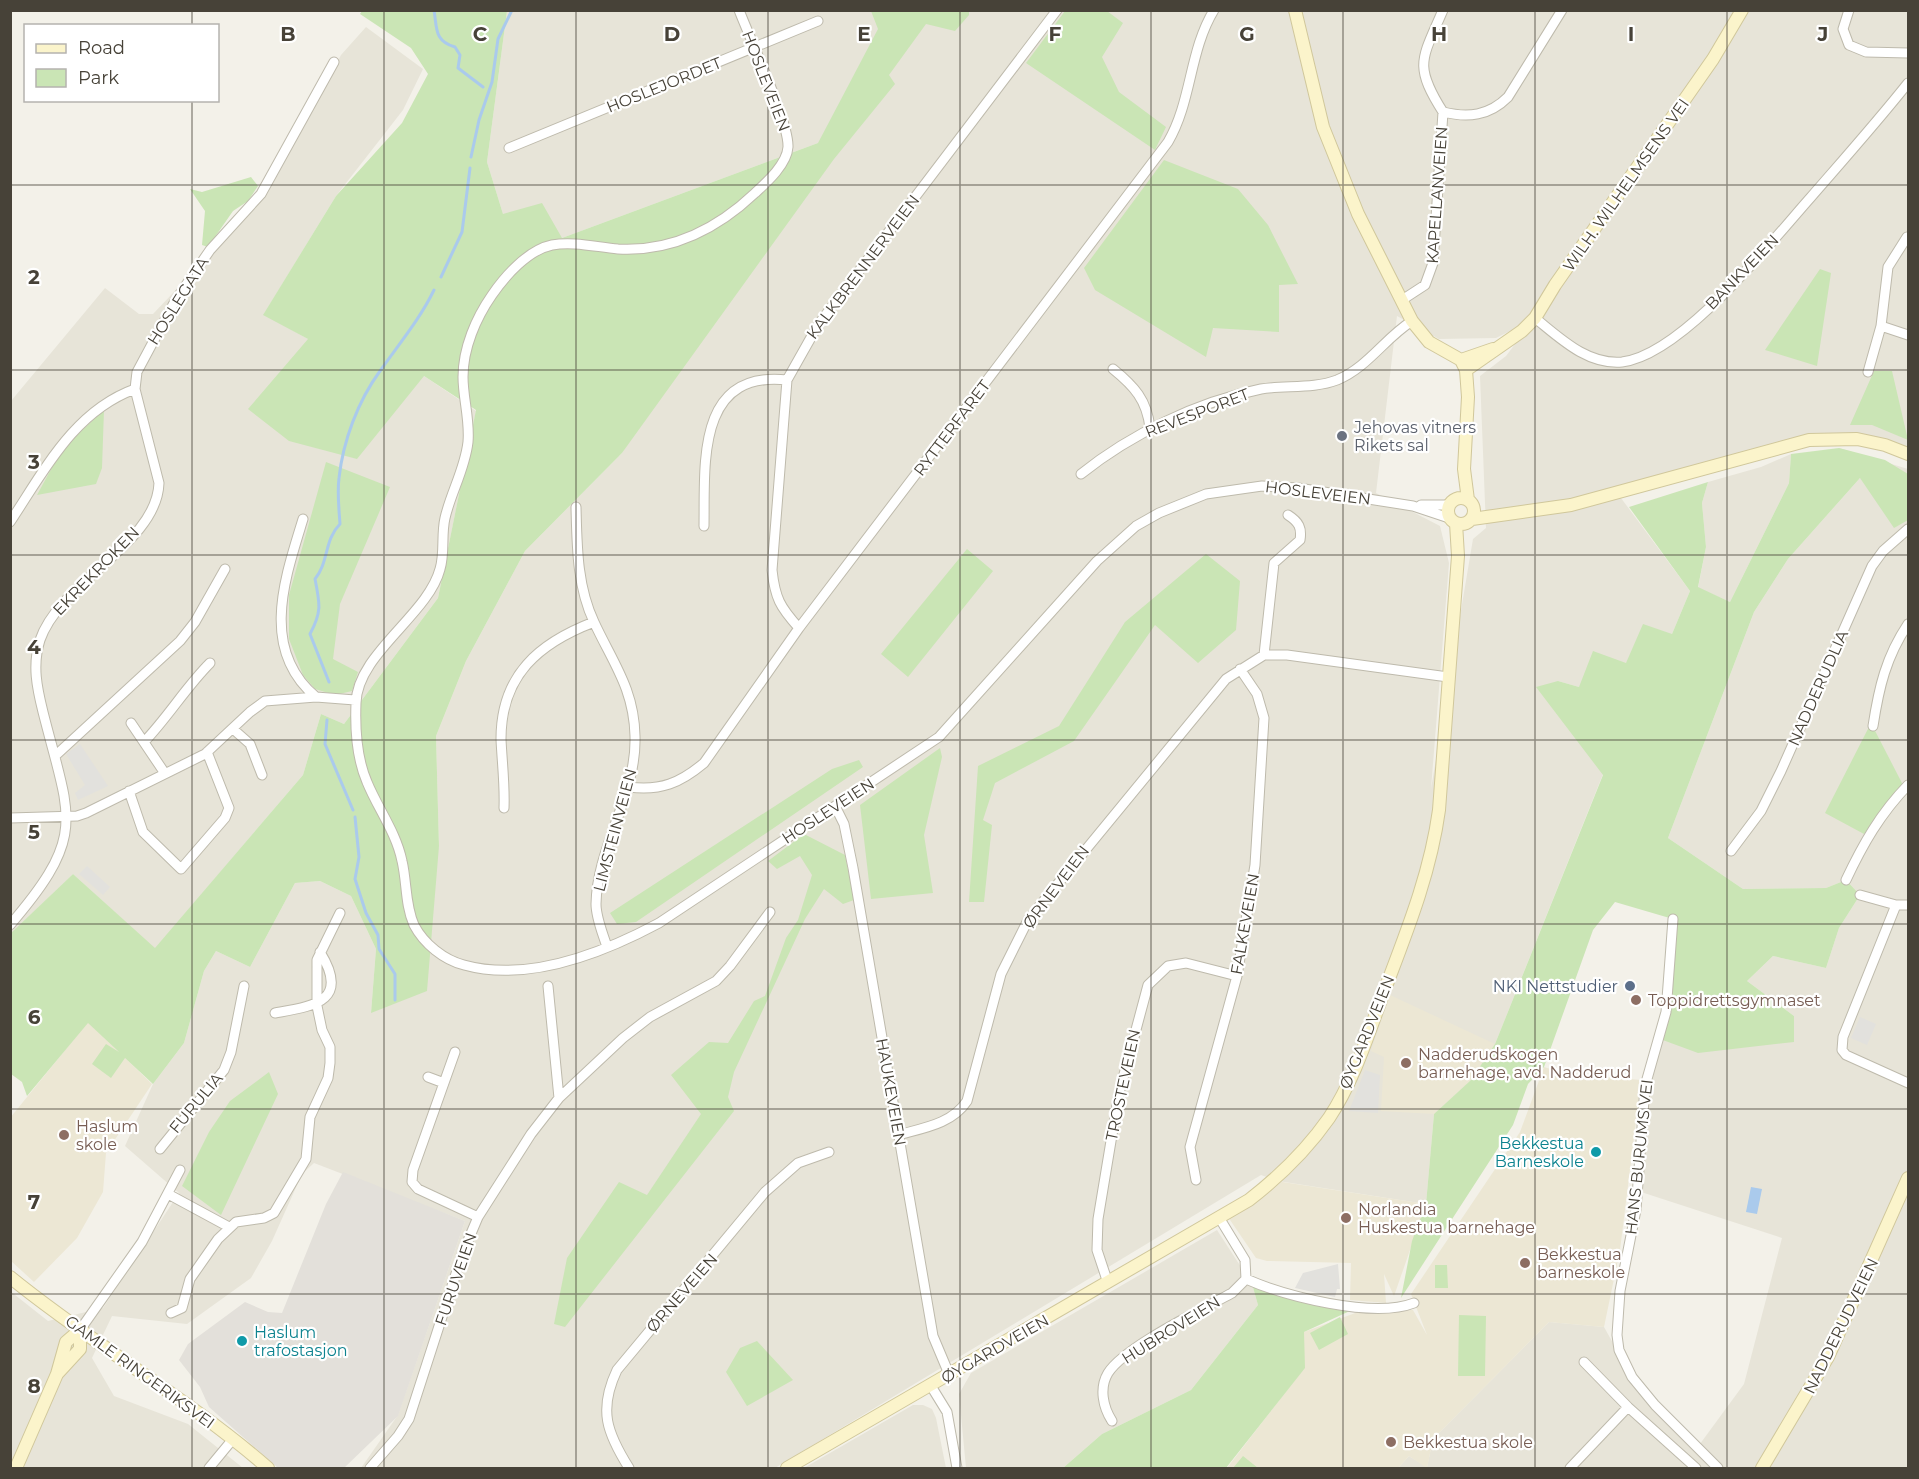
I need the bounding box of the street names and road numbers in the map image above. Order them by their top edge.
street label: HOSLEVEIEN [738,28,794,134]
street label: HOSLEJORDET [604,53,725,117]
street label: WILH. WILHELMSENS VEI [1559,95,1693,275]
street label: KAPELLANVEIEN [1423,126,1451,264]
street label: KALKBRENNERVEIEN [802,191,924,343]
street label: BANKVEIEN [1701,230,1783,314]
street label: HOSLEGATA [144,253,213,348]
street label: RYTTERFARET [910,376,995,480]
street label: REVESPORET [1142,384,1252,442]
street label: HOSLEVEIEN [1264,477,1372,509]
street label: EKREKROKEN [49,523,143,619]
street label: NADDERUDLIA [1784,627,1852,749]
street label: LIMSTEINVEIEN [589,766,641,894]
street label: HOSLEVEIEN [778,774,878,848]
street label: ØRNEVEIEN [1019,842,1093,932]
street label: FALKEVEIEN [1227,872,1263,976]
street label: ØYGARDVEIEN [1336,972,1398,1092]
street label: TROSTEVEIEN [1102,1027,1144,1143]
street label: HAUKEVEIEN [872,1037,910,1147]
street label: FURULIA [165,1069,227,1137]
street label: HANS BURUMS VEI [1621,1078,1657,1236]
street label: FURUVEIEN [431,1230,481,1328]
street label: ØRNEVEIEN [642,1250,722,1336]
street label: NADDERUDVEIEN [1800,1255,1882,1397]
street label: HUBROVEIEN [1118,1292,1224,1368]
street label: ØYGARDVEIEN [938,1310,1052,1388]
street label: GAMLE RINGERIKSVEI [62,1311,218,1433]

